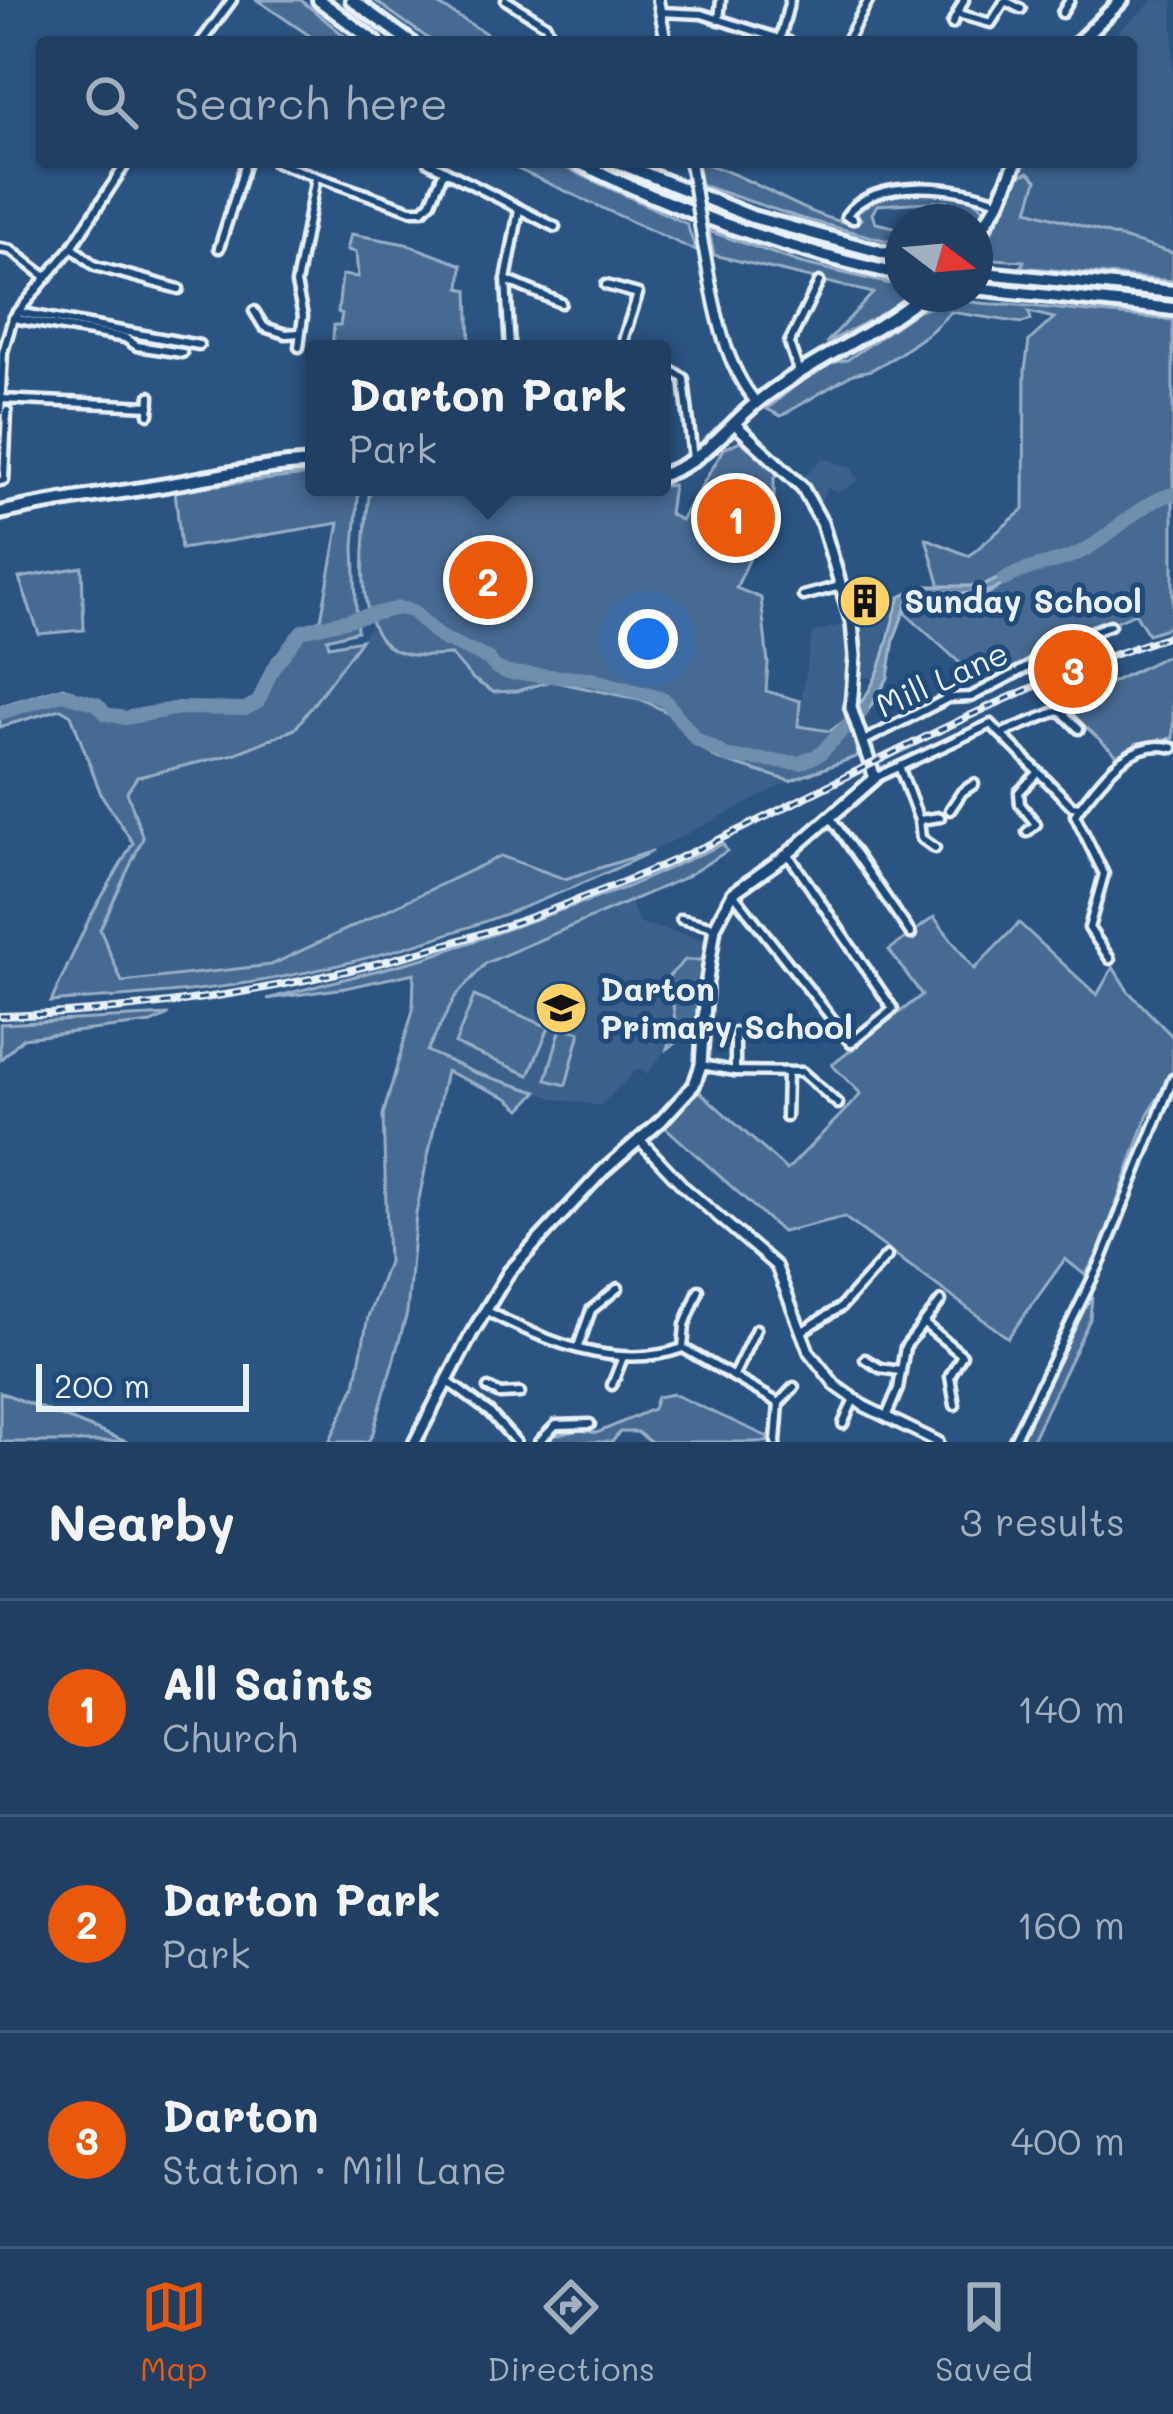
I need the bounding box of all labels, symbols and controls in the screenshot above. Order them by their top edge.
search box [36,36,1137,168]
icon: search [78,69,144,135]
text: Search here [174,73,448,131]
north arrow [885,204,993,312]
popup [305,340,671,496]
text: Darton Park [349,364,627,422]
text: Park [349,422,437,473]
pin: 1 [697,473,775,563]
pin: 2 [449,535,527,625]
building icon: Sunday School [837,573,893,629]
place label: Sunday School [904,578,1142,622]
your location [618,609,678,669]
pin: 3 [1034,624,1112,714]
street label: Mill Lane [869,629,1014,726]
place label: Darton Primary School [600,966,853,1048]
school or university icon: Darton Primary School [533,980,589,1036]
scale bar [36,1358,249,1411]
text: 200 m [54,1363,150,1406]
text: Nearby [48,1487,235,1554]
text: 3 results [960,1495,1125,1546]
text: All Saints [162,1653,373,1711]
text: 1 [78,1682,96,1733]
text: 140 m [1017,1682,1125,1733]
text: Church [162,1711,298,1762]
text: Darton Park [162,1869,441,1927]
text: 2 [76,1898,98,1949]
text: 160 m [1016,1898,1125,1949]
text: Park [162,1927,250,1978]
text: Darton [162,2085,318,2143]
text: 3 [75,2114,99,2165]
text: 400 m [1010,2114,1125,2165]
text: Station · Mill Lane [162,2143,507,2194]
tab: Map [140,2274,207,2389]
tab: Directions [487,2274,655,2389]
tab: Saved [935,2274,1033,2389]

